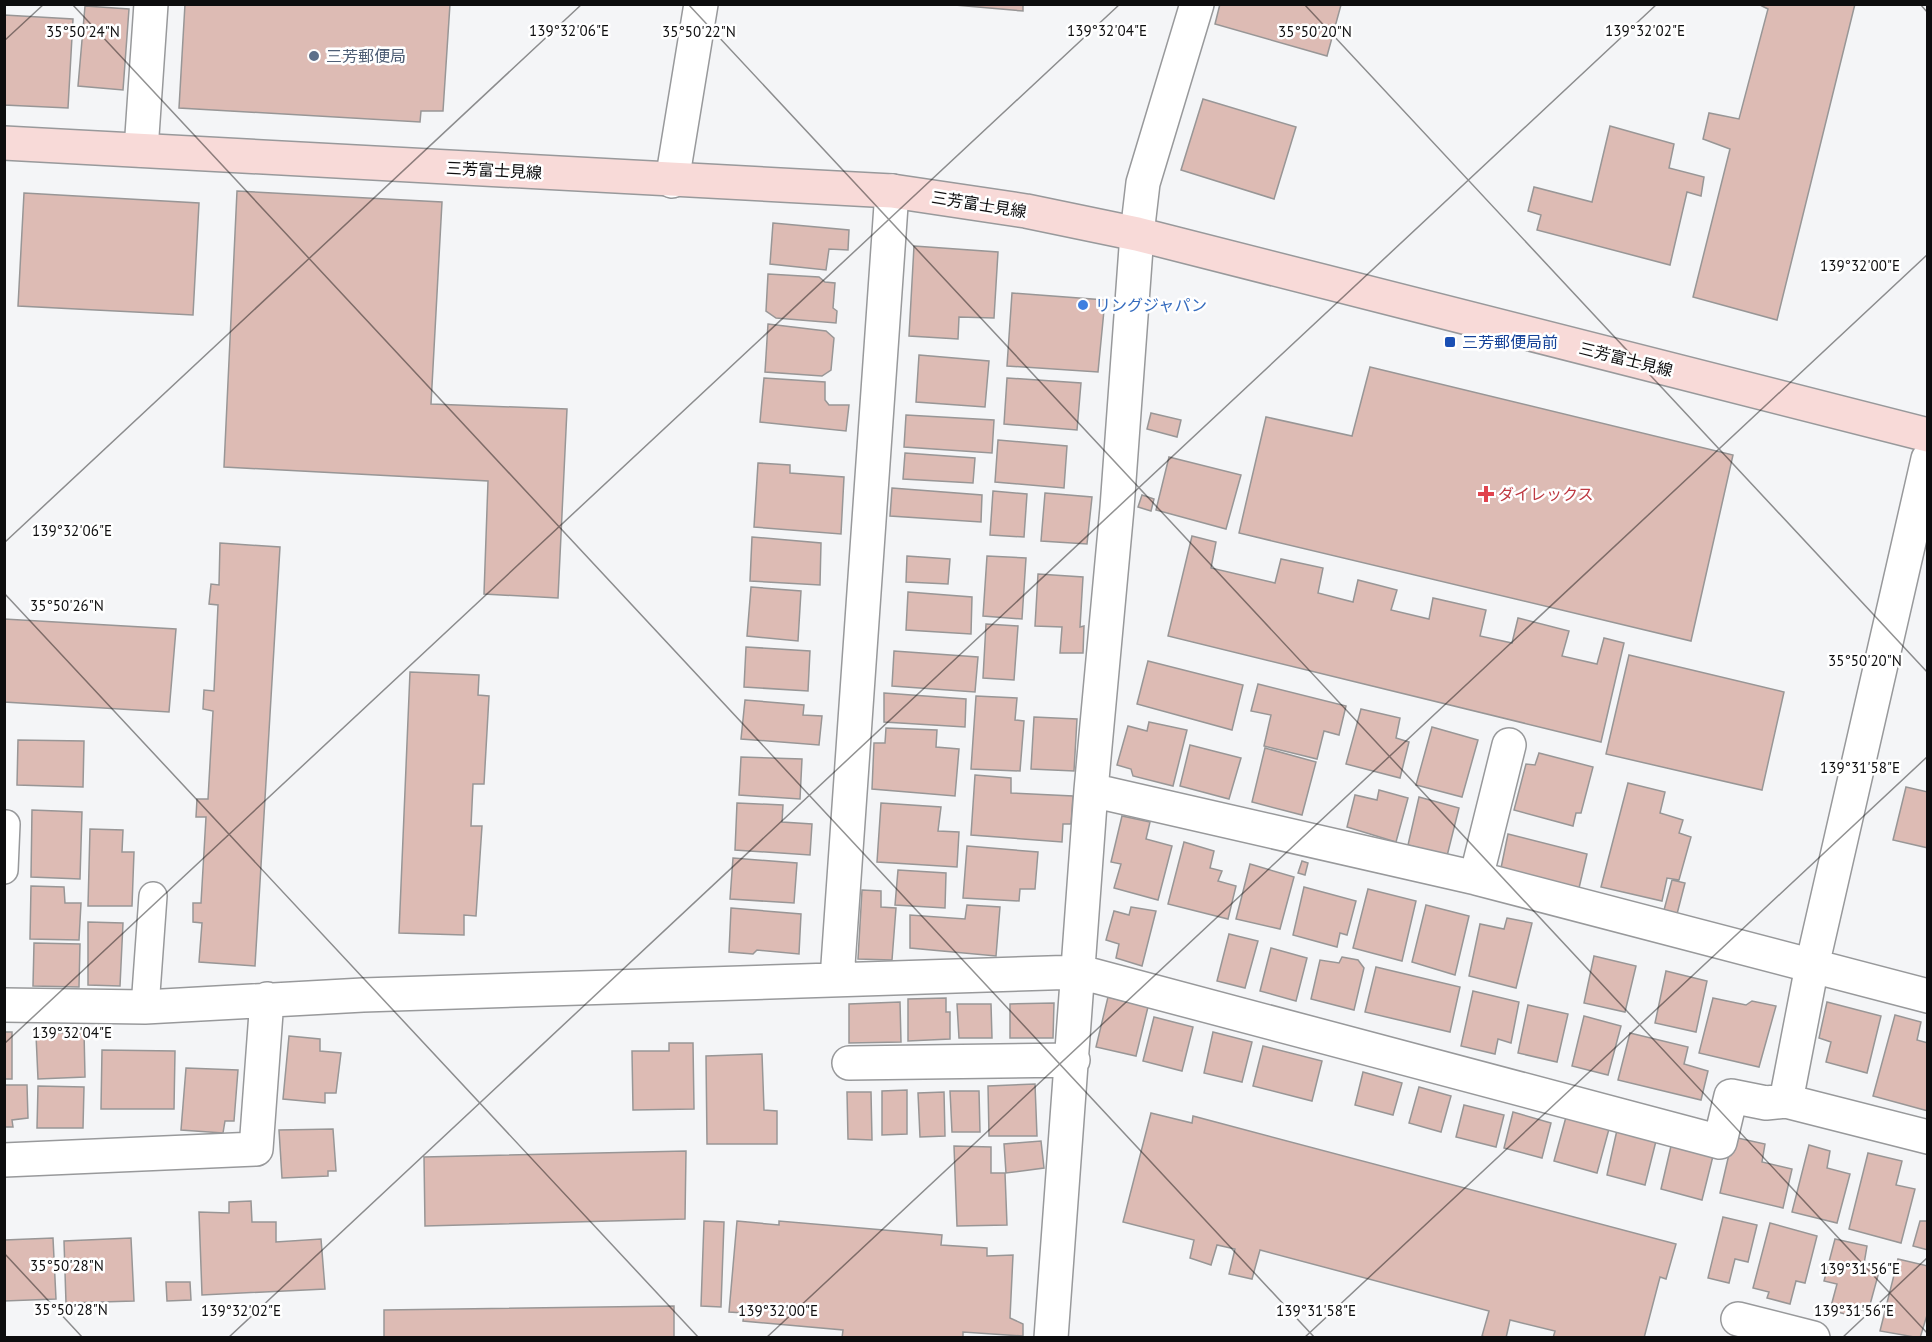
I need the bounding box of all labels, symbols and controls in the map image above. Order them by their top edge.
text: 139°32'06"E [529,21,609,40]
text: 139°32'04"E [1067,21,1147,40]
text: 139°32'02"E [1605,21,1685,40]
text: 35°50'24"N [46,22,120,41]
text: 35°50'22"N [662,22,736,41]
text: 35°50'20"N [1278,22,1352,41]
place label: 三芳郵便局 [326,46,406,66]
marker: 三芳郵便局 [307,49,321,63]
street label: 三芳富士見線 [446,158,542,182]
street label: 三芳富士見線 [930,187,1028,221]
text: 139°32'00"E [1820,256,1900,275]
place label: リングジャパン [1095,295,1207,315]
marker: リングジャパン [1076,298,1090,312]
place label: 三芳郵便局前 [1462,332,1558,352]
marker: 三芳郵便局前 [1443,335,1457,349]
street label: 三芳富士見線 [1577,338,1675,380]
place label: ダイレックス [1498,484,1594,504]
marker: ダイレックス [1479,487,1493,501]
text: 139°32'06"E [32,521,112,540]
text: 35°50'26"N [30,596,104,615]
text: 35°50'20"N [1828,651,1902,670]
text: 139°31'58"E [1820,758,1900,777]
text: 139°32'04"E [32,1023,112,1042]
text: 35°50'28"N [30,1256,104,1275]
text: 139°31'56"E [1820,1259,1900,1278]
text: 35°50'28"N [34,1300,108,1319]
text: 139°32'02"E [201,1301,281,1320]
text: 139°32'00"E [738,1301,818,1320]
text: 139°31'58"E [1276,1301,1356,1320]
text: 139°31'56"E [1814,1301,1894,1320]

